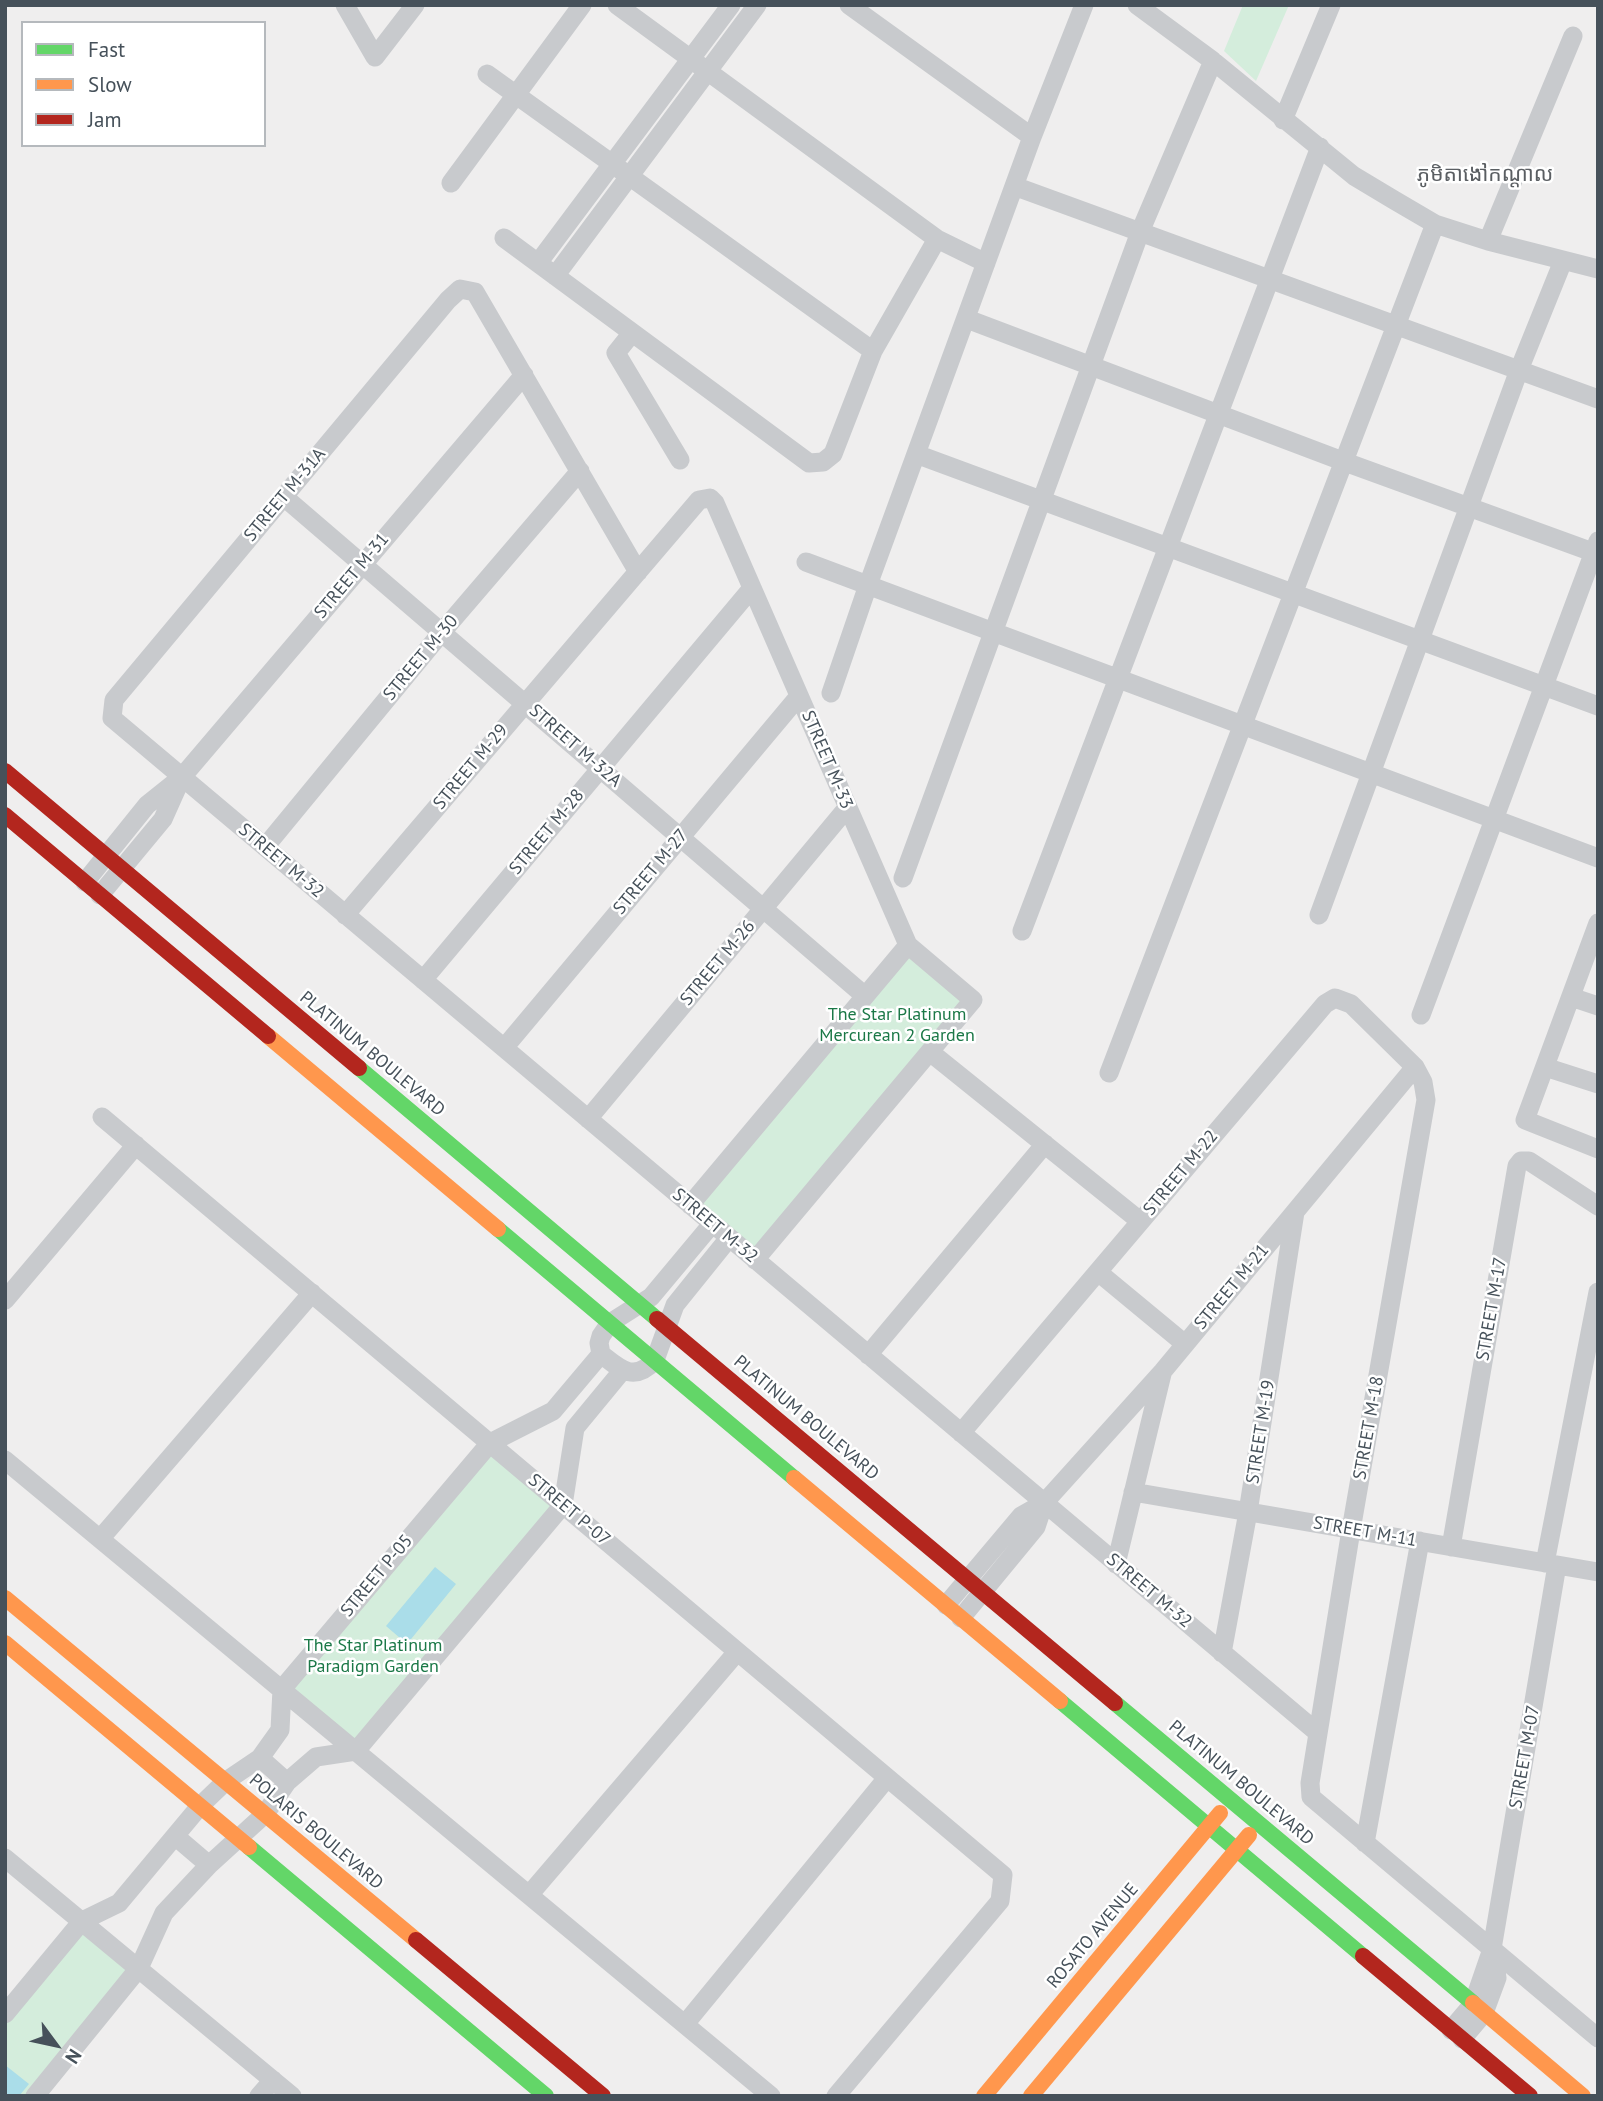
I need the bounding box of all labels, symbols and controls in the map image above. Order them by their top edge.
legend [21,21,266,147]
text: Fast [88,36,125,63]
text: Slow [88,71,132,98]
text: Jam [88,106,122,133]
district label: ភូមិតាងៅកណ្តាល [1417,162,1553,188]
street label: STREET M-31A [240,444,330,546]
street label: STREET M-31 [310,529,394,623]
street label: STREET M-30 [379,611,463,705]
street label: STREET M-32A [524,700,626,792]
street label: STREET M-33 [797,708,857,812]
street label: STREET M-29 [429,720,513,814]
street label: STREET M-28 [505,785,589,879]
street label: STREET M-32 [234,819,328,903]
street label: STREET M-27 [609,825,693,919]
street label: STREET M-26 [676,916,760,1010]
street label: PLATINUM BOULEVARD [295,987,449,1121]
park label: The Star Platinum Mercurean 2 Garden [819,1004,975,1046]
street label: STREET M-22 [1139,1126,1223,1220]
street label: STREET M-32 [668,1184,762,1268]
street label: STREET M-21 [1190,1240,1274,1334]
street label: STREET M-17 [1472,1256,1512,1362]
street label: PLATINUM BOULEVARD [729,1351,883,1485]
street label: STREET M-18 [1349,1375,1389,1481]
street label: STREET M-19 [1242,1379,1280,1485]
street label: STREET P-07 [524,1469,614,1551]
street label: STREET M-11 [1312,1512,1418,1552]
street label: STREET P-05 [336,1531,418,1621]
street label: STREET M-32 [1102,1549,1196,1633]
park label: The Star Platinum Paradigm Garden [304,1635,442,1678]
street label: STREET M-07 [1505,1704,1545,1810]
street label: PLATINUM BOULEVARD [1164,1716,1318,1850]
street label: POLARIS BOULEVARD [245,1770,387,1894]
street label: ROSATO AVENUE [1043,1879,1143,1993]
north arrow [21,2010,91,2080]
text: N [60,2045,87,2068]

